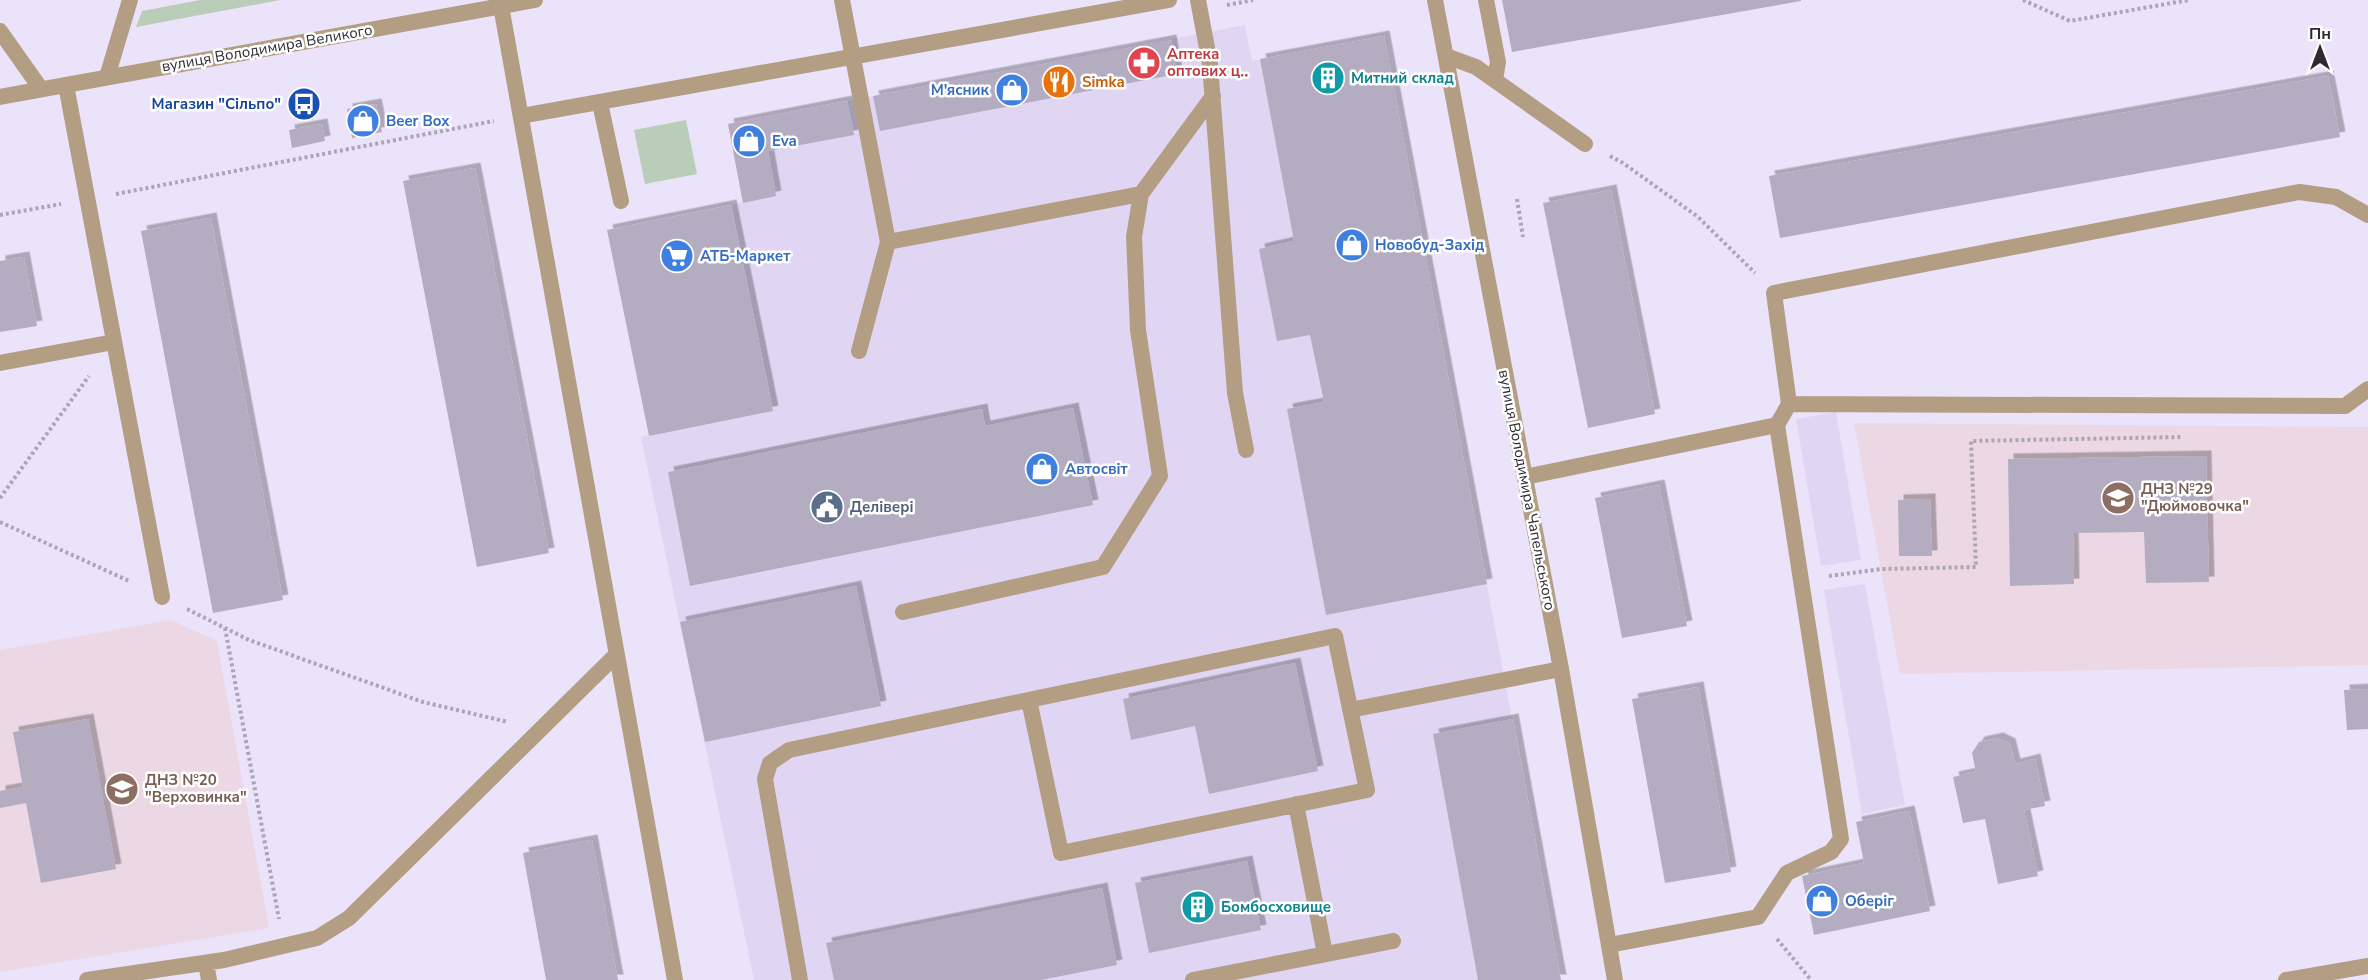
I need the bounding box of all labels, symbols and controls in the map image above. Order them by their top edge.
north arrow [2290,18,2350,78]
street label: вулиця Володимира Великого [160,20,374,76]
text: Пн [2309,23,2331,45]
place label: Аптека оптових ц‥ [1167,44,1248,81]
pharmacy icon: Аптека оптових ц‥ [1126,45,1162,81]
building icon: Митний склад [1310,60,1346,96]
restaurant icon: Simka [1041,64,1077,100]
place label: Митний склад [1351,68,1454,88]
shop icon: М'ясник [994,72,1030,108]
place label: Simka [1082,72,1125,92]
place label: М'ясник [931,80,990,100]
bus stop icon: Магазин "Сільпо" [286,86,322,122]
place label: Магазин "Сільпо" [151,94,281,114]
shop icon: Beer Box [345,103,381,139]
place label: Beer Box [386,111,450,131]
shop icon: Eva [731,123,767,159]
place label: Eva [772,131,797,151]
shop icon: Новобуд-Захід [1334,227,1370,263]
place label: Новобуд-Захід [1375,235,1484,255]
supermarket icon: АТБ-Маркет [659,238,695,274]
place label: АТБ-Маркет [700,246,790,266]
street label: вулиця Володимира Чапельського [1494,368,1560,612]
shop icon: Автосвіт [1024,451,1060,487]
place label: Автосвіт [1065,459,1128,479]
place label: ДНЗ №29 "Дюймовочка" [2141,479,2249,516]
school or university icon: ДНЗ №29 "Дюймовочка" [2100,480,2136,516]
public building icon: Делівері [809,489,845,525]
place label: Делівері [850,497,913,517]
place label: ДНЗ №20 "Верховинка" [145,770,247,807]
school or university icon: ДНЗ №20 "Верховинка" [104,771,140,807]
shop icon: Оберіг [1804,883,1840,919]
building icon: Бомбосховище [1180,889,1216,925]
place label: Оберіг [1845,891,1894,911]
place label: Бомбосховище [1221,897,1331,917]

